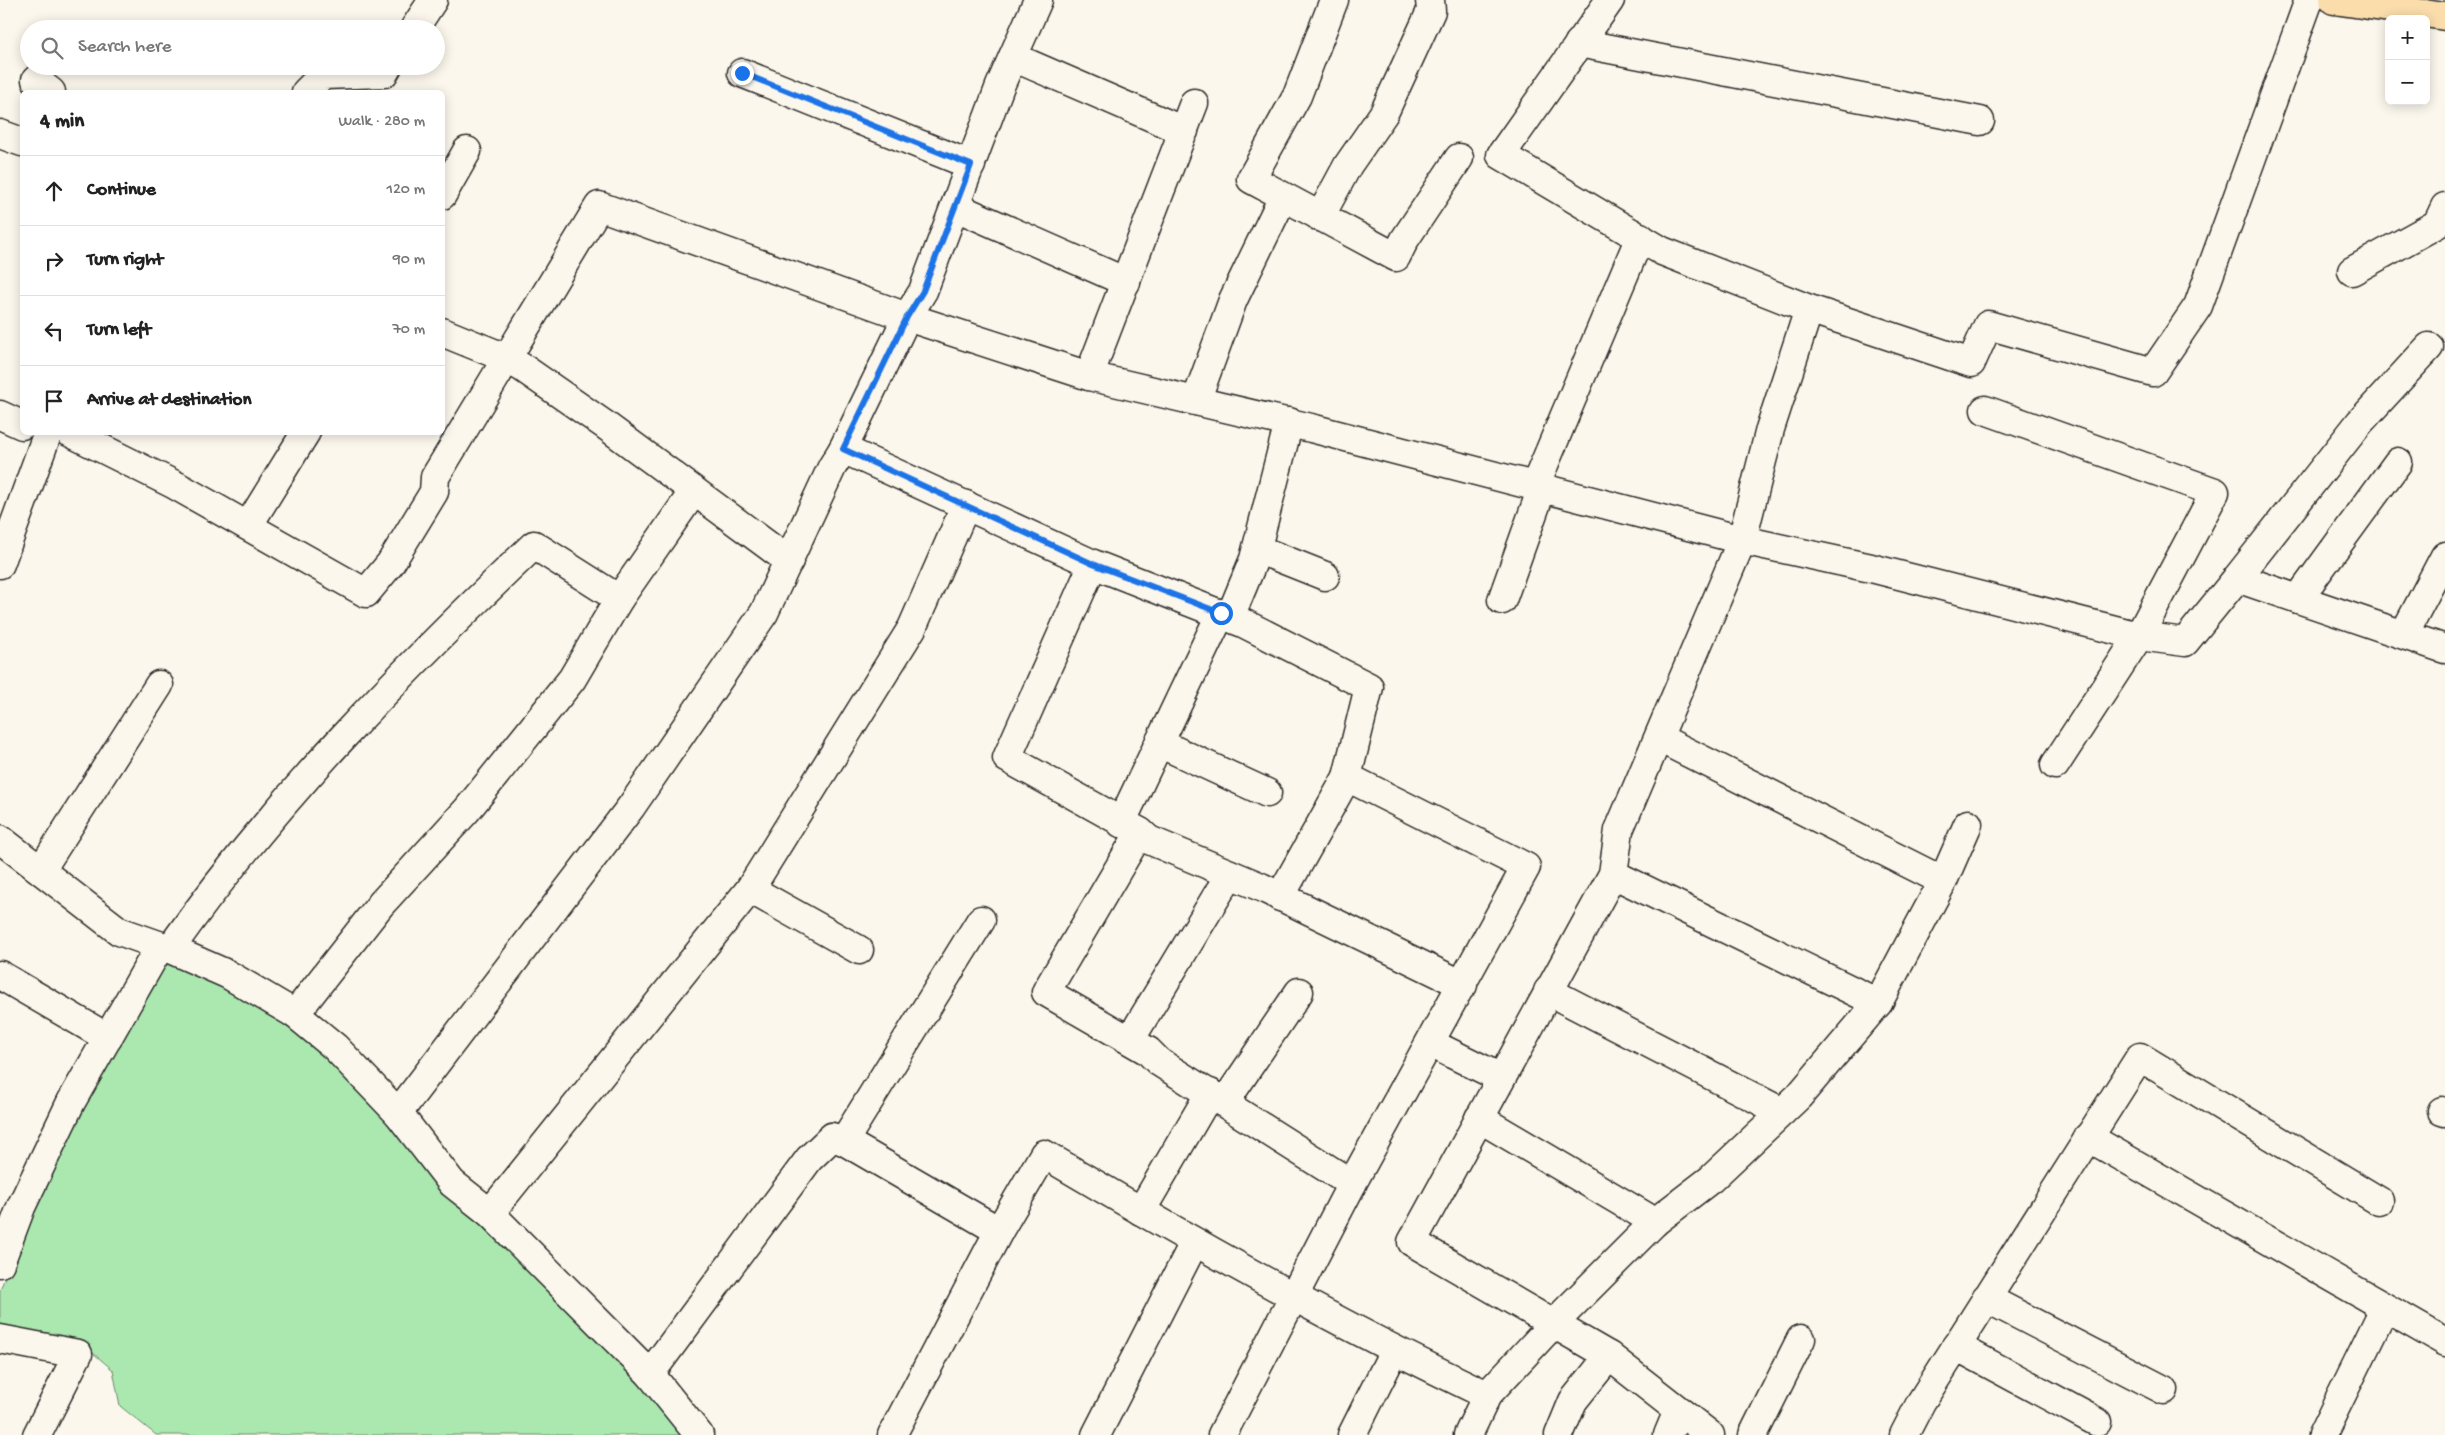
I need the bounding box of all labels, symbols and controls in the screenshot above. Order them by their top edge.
map controls [2385,15,2430,105]
button: + [2385,15,2430,60]
search box [20,20,445,75]
icon: search [38,34,66,62]
text: Search here [78,36,172,59]
button: − [2385,60,2430,105]
route end [731,62,754,85]
text: 4 min [40,110,84,135]
text: Walk · 280 m [338,113,425,132]
icon: ahead [40,177,68,205]
text: Continue [87,179,156,202]
text: 120 m [386,181,425,200]
icon: right [40,247,68,275]
text: Turn right [87,249,163,272]
text: 90 m [393,251,425,270]
icon: left [40,317,68,345]
text: Turn left [87,319,151,342]
text: 70 m [392,321,425,340]
icon: arrive [40,387,68,415]
text: Arrive at destination [87,389,251,412]
route start [1210,602,1233,625]

